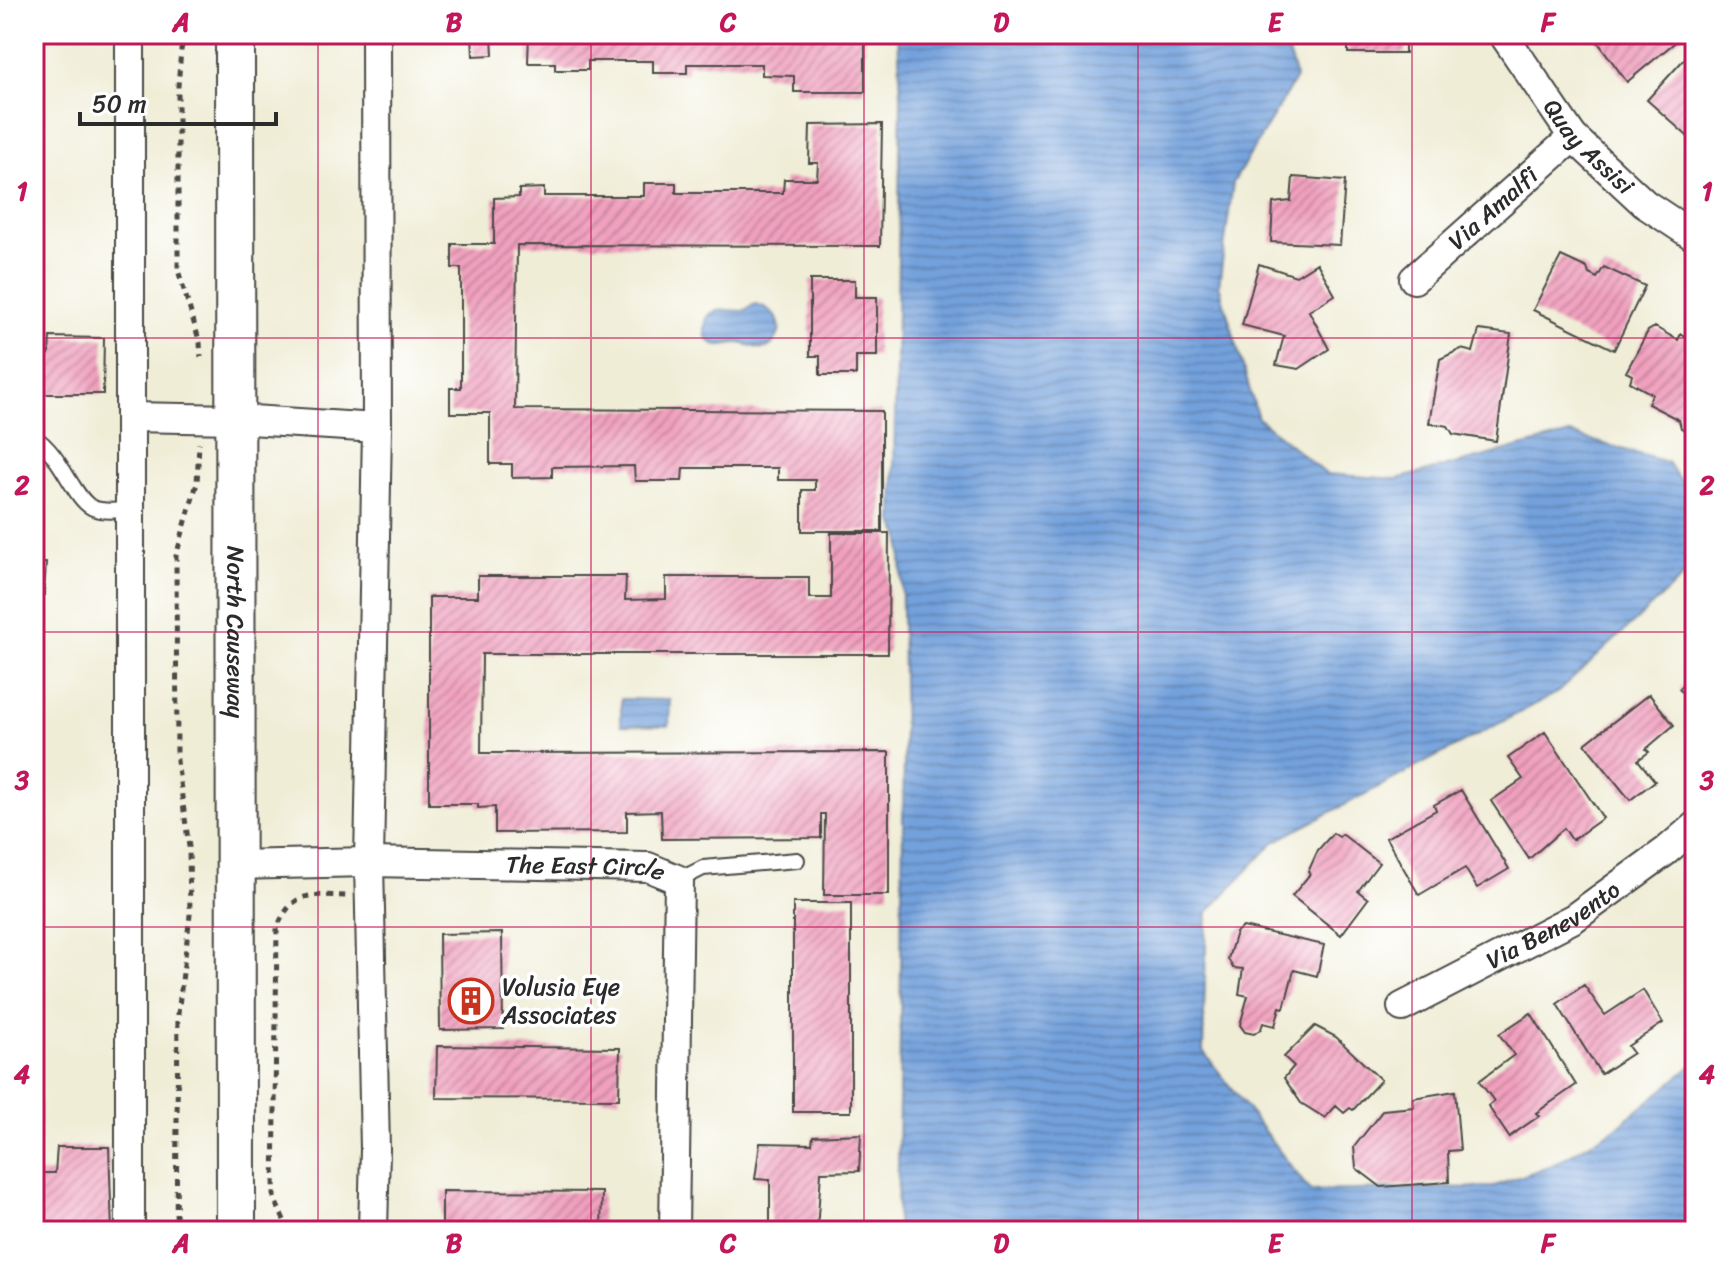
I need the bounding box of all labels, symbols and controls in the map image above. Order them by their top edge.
text: A [171,0,190,45]
text: B [446,0,463,45]
text: C [719,0,737,45]
text: D [993,0,1009,45]
text: E [1268,0,1285,45]
text: F [1540,0,1557,45]
scale bar [80,76,276,126]
text: 50 m [92,83,147,125]
street label: Quay Assisi [1532,90,1645,206]
street label: Via Amalfi [1438,155,1549,261]
text: 1 [16,168,28,214]
text: 1 [1701,168,1713,214]
text: 2 [13,462,30,508]
text: 2 [1698,462,1715,508]
street label: North Causeway [214,546,257,719]
text: 3 [14,757,30,803]
text: 3 [1699,757,1715,803]
street label: The East Circle [506,843,672,893]
street label: Via Benevento [1478,869,1630,981]
place label: Volusia Eye Associates [501,966,620,1036]
building icon: Volusia Eye Associates [447,977,495,1025]
text: 4 [14,1051,30,1097]
text: 4 [1699,1051,1715,1097]
text: A [171,1220,190,1265]
text: B [446,1220,463,1265]
text: C [719,1220,737,1265]
text: D [993,1220,1009,1265]
text: E [1268,1220,1285,1265]
text: F [1540,1220,1557,1265]

